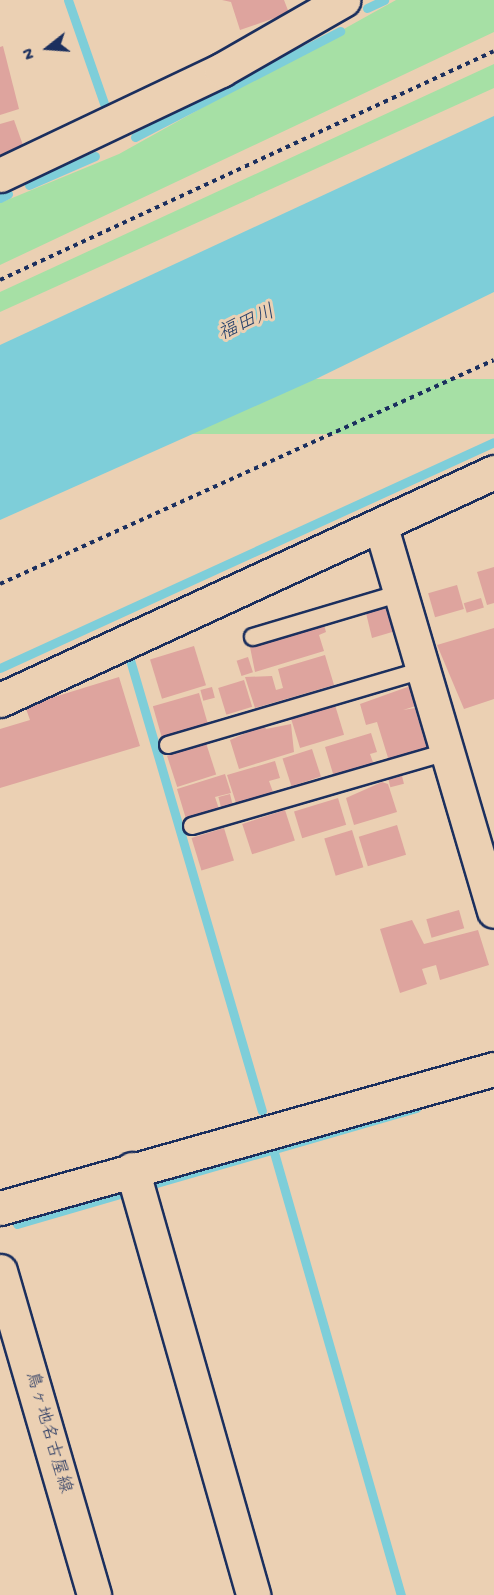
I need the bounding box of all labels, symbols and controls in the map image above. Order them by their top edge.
north arrow [18,18,78,78]
text: N [20,46,41,61]
water label: 福田川 [215,301,279,347]
street label: 鳥ヶ地名古屋線 [19,1369,75,1497]

